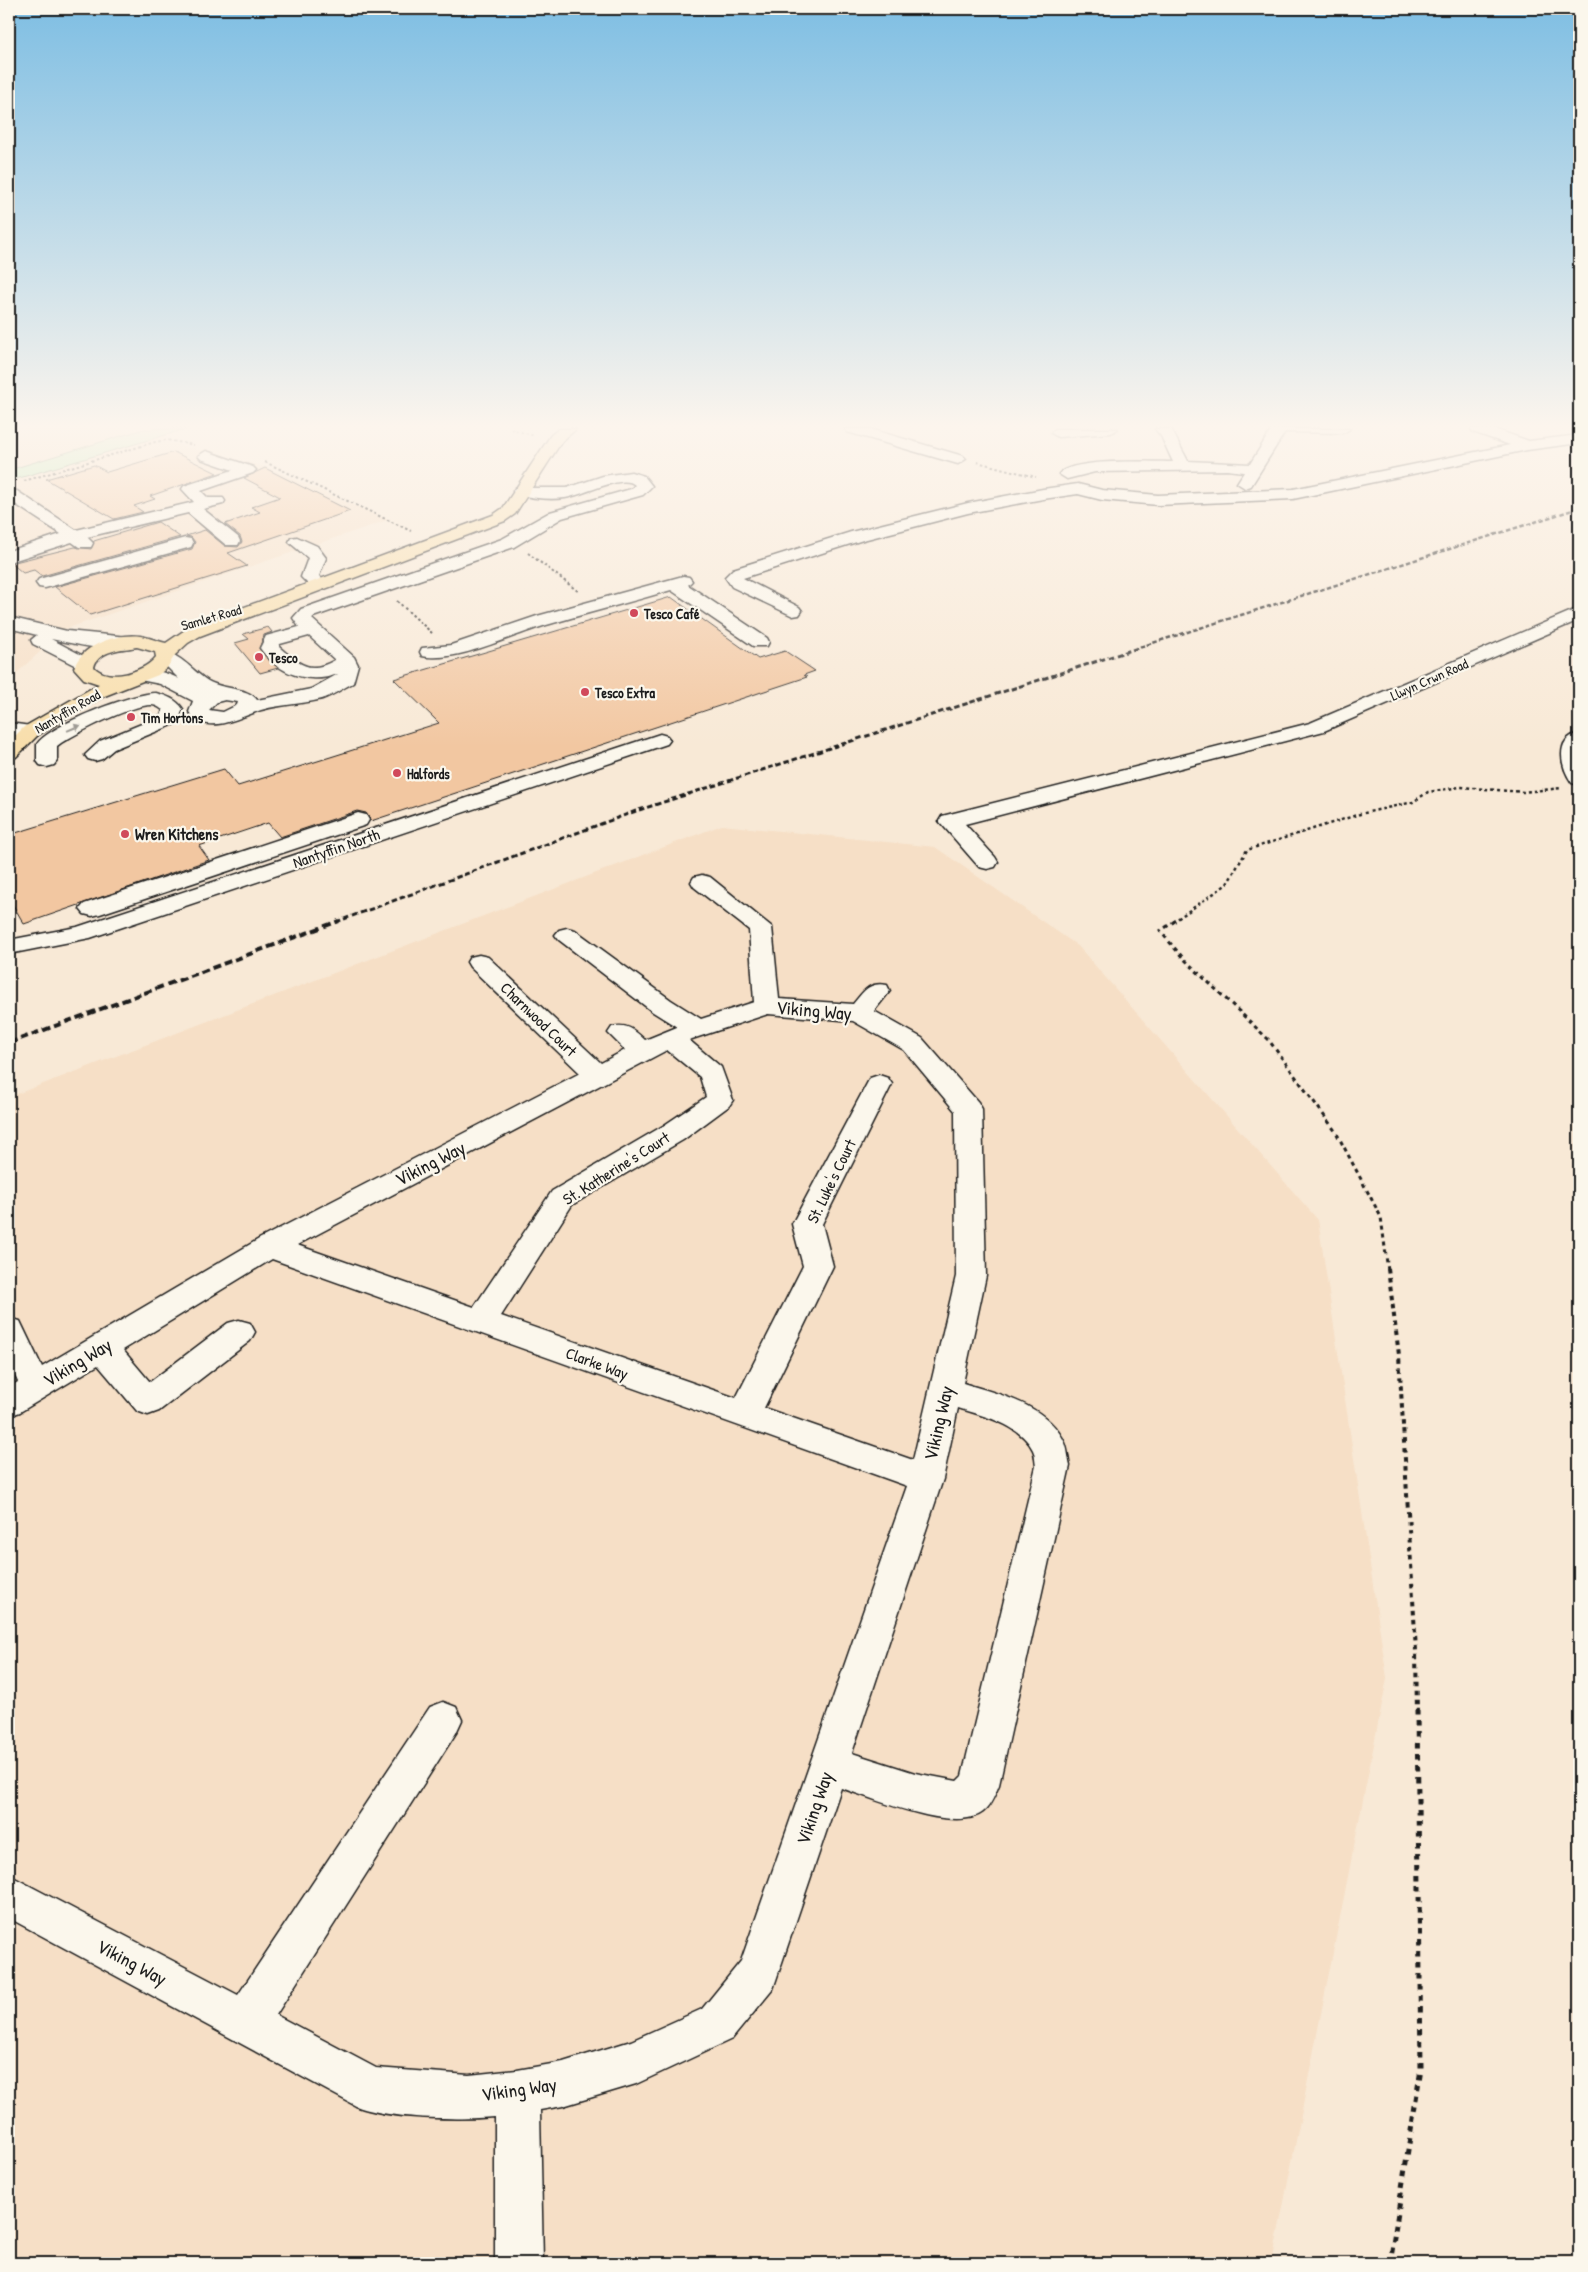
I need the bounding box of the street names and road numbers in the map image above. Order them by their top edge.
street label: Samlet Road [179,599,244,635]
street label: Llwyn Crwn Road [1387,653,1472,705]
street label: Nantyffin Road [31,684,104,738]
street label: Nantyffin North [290,823,383,873]
street label: Charnwood Court [496,977,582,1062]
street label: Viking Way [775,994,853,1026]
street label: St. Katherine's Court [558,1126,674,1210]
street label: Viking Way [390,1134,470,1192]
street label: St. Luke's Court [801,1135,861,1227]
street label: Viking Way [38,1331,116,1393]
street label: Clarke Way [563,1342,632,1385]
street label: Viking Way [917,1383,959,1463]
street label: Viking Way [789,1768,839,1848]
street label: Viking Way [92,1933,172,1991]
street label: Viking Way [480,2071,558,2107]

